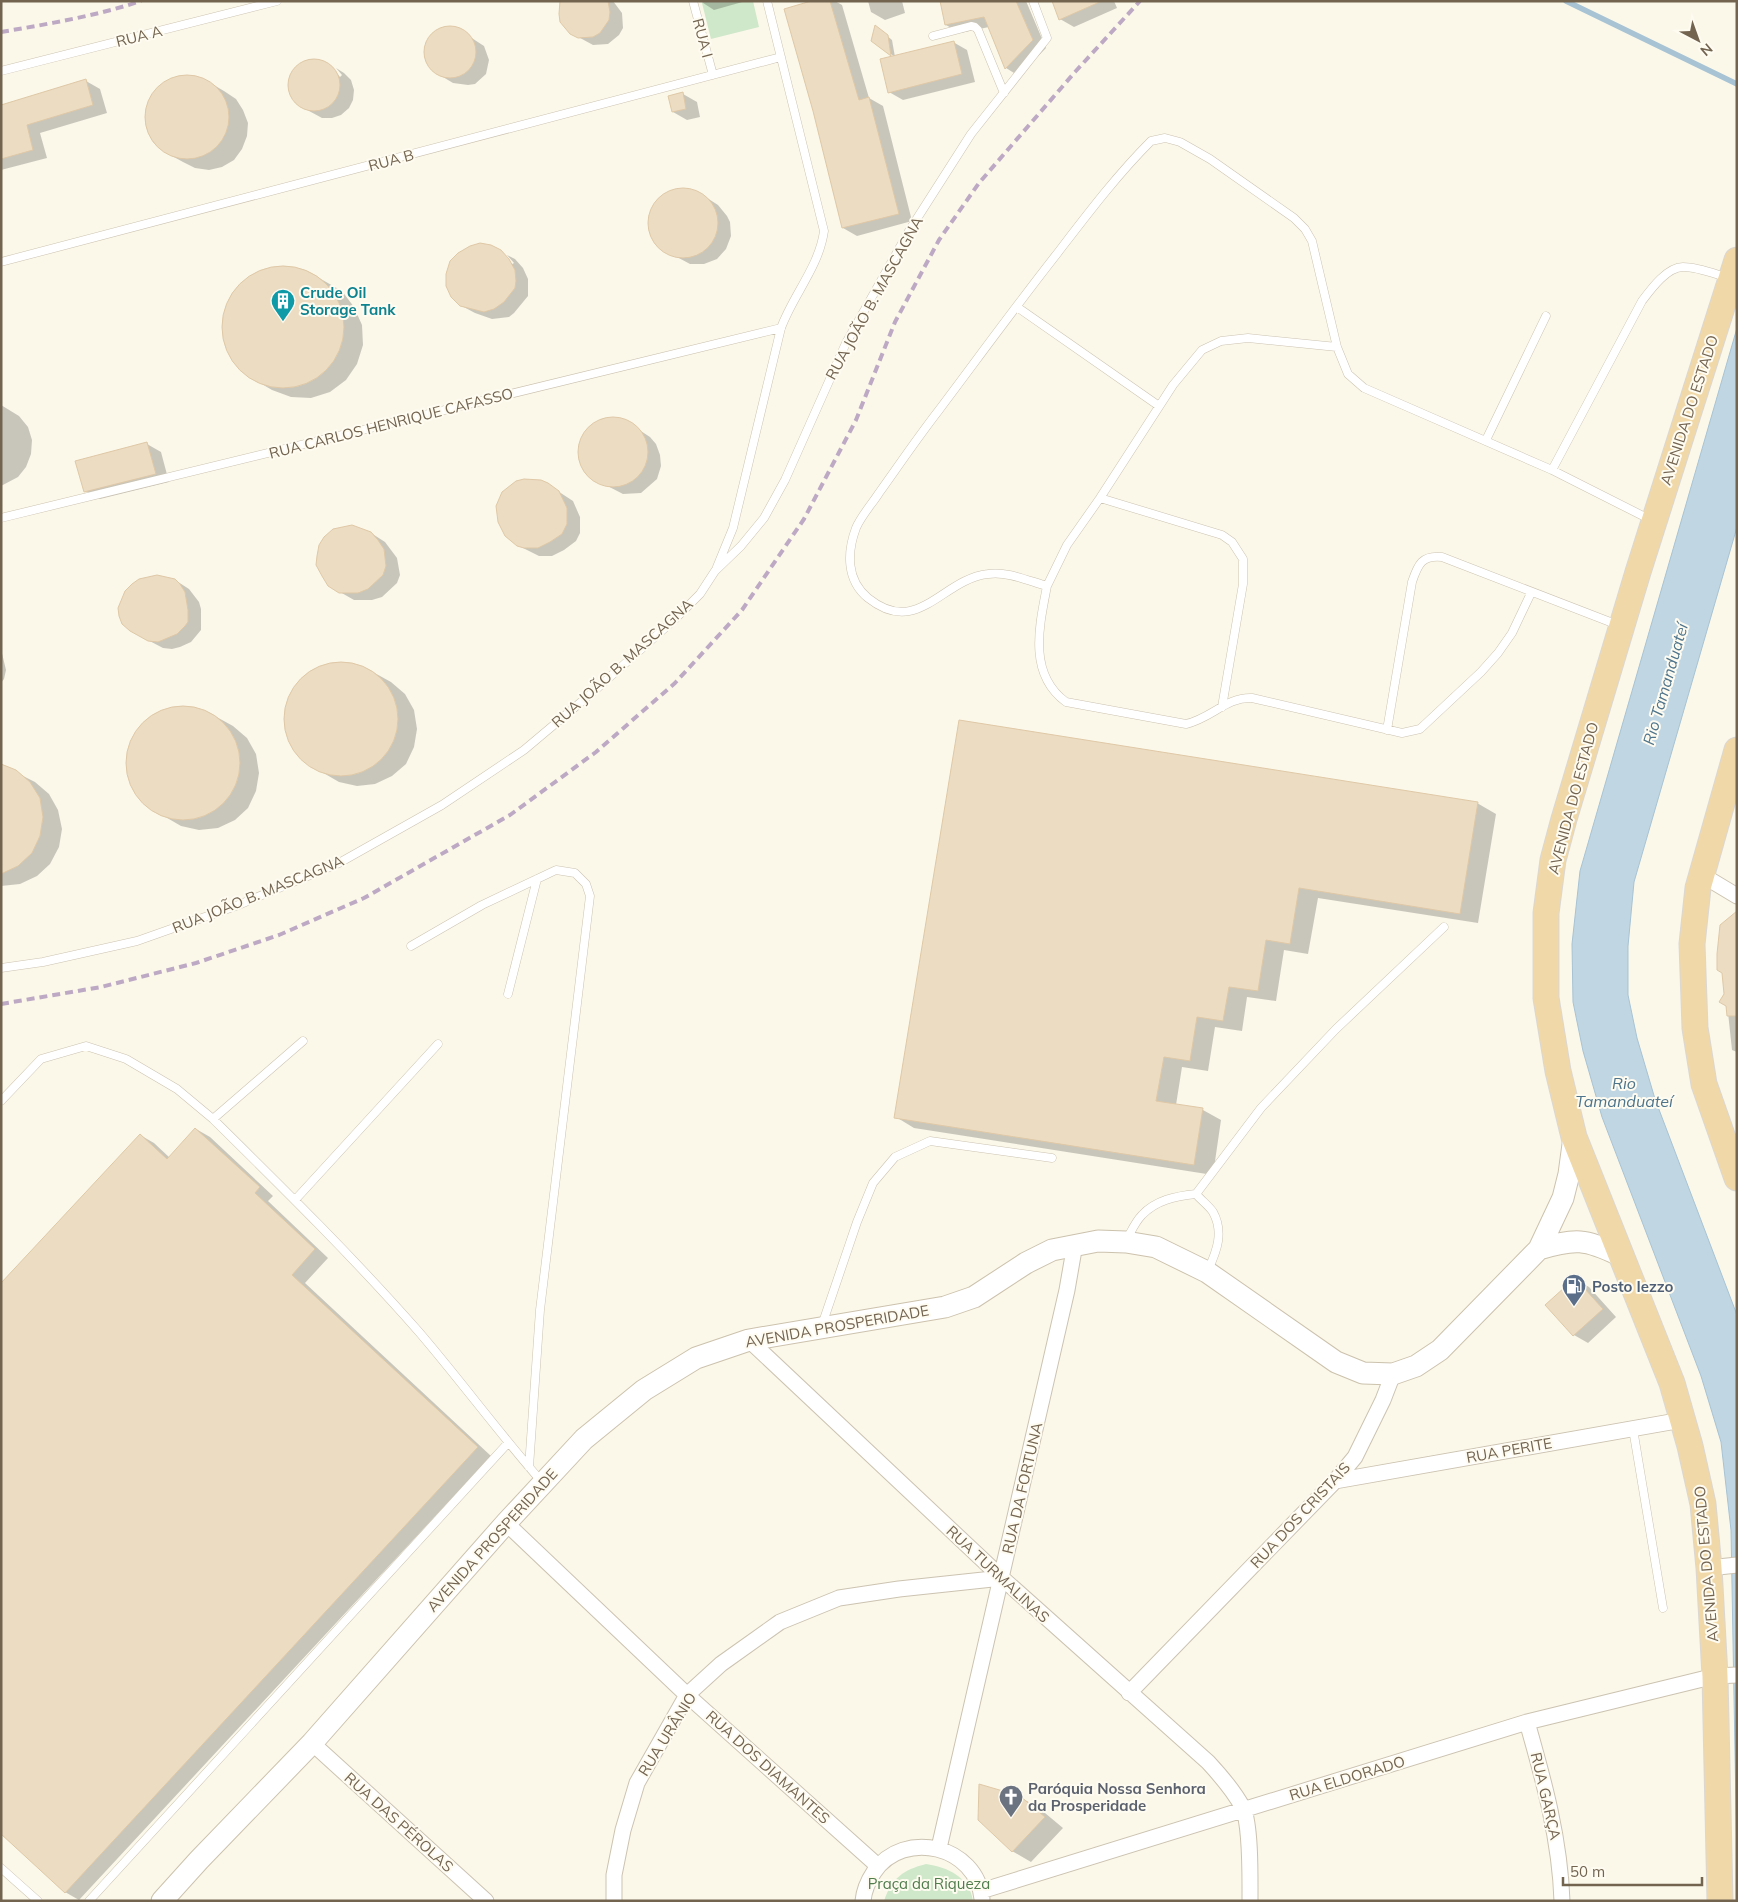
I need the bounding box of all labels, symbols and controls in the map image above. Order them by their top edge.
north arrow [1673,15,1723,65]
street label: RUA I [689,16,717,60]
street label: RUA A [114,21,164,51]
text: N [1697,40,1716,60]
street label: RUA B [366,145,416,175]
street label: RUA JOÃO B. MASCAGNA [821,213,927,383]
place label: Crude Oil Storage Tank [300,283,396,319]
building icon: Crude Oil Storage Tank [270,288,296,322]
street label: AVENIDA DO ESTADO [1656,333,1722,487]
street label: RUA CARLOS HENRIQUE CAFASSO [267,383,515,463]
street label: RUA JOÃO B. MASCAGNA [547,595,697,731]
water label: Rio Tamanduateí [1638,619,1693,747]
street label: AVENIDA DO ESTADO [1544,720,1602,876]
street label: RUA JOÃO B. MASCAGNA [169,851,347,937]
water label: Rio Tamanduateí [1575,1073,1675,1111]
fuel station icon: Posto Iezzo [1561,1273,1587,1307]
place label: Posto Iezzo [1592,1277,1674,1296]
street label: AVENIDA PROSPERIDADE [744,1300,931,1352]
street label: RUA DA FORTUNA [998,1420,1046,1556]
street label: RUA PERITE [1465,1433,1554,1467]
street label: RUA DOS CRISTAIS [1246,1458,1354,1572]
street label: AVENIDA PROSPERIDADE [423,1464,562,1616]
street label: AVENIDA DO ESTADO [1690,1485,1722,1643]
street label: RUA TURMALINAS [943,1521,1053,1627]
street label: RUA URÂNIO [634,1689,700,1779]
street label: RUA DOS DIAMANTES [702,1706,834,1828]
street label: RUA GARÇA [1527,1750,1565,1842]
street label: RUA ELDORADO [1287,1751,1407,1805]
street label: RUA DAS PÉROLAS [341,1768,457,1876]
place label: Paróquia Nossa Senhora da Prosperidade [1028,1779,1206,1815]
church icon: Paróquia Nossa Senhora da Prosperidade [998,1784,1024,1818]
scale bar [1563,1854,1702,1886]
text: 50 m [1570,1862,1605,1881]
park label: Praça da Riqueza [868,1874,990,1893]

